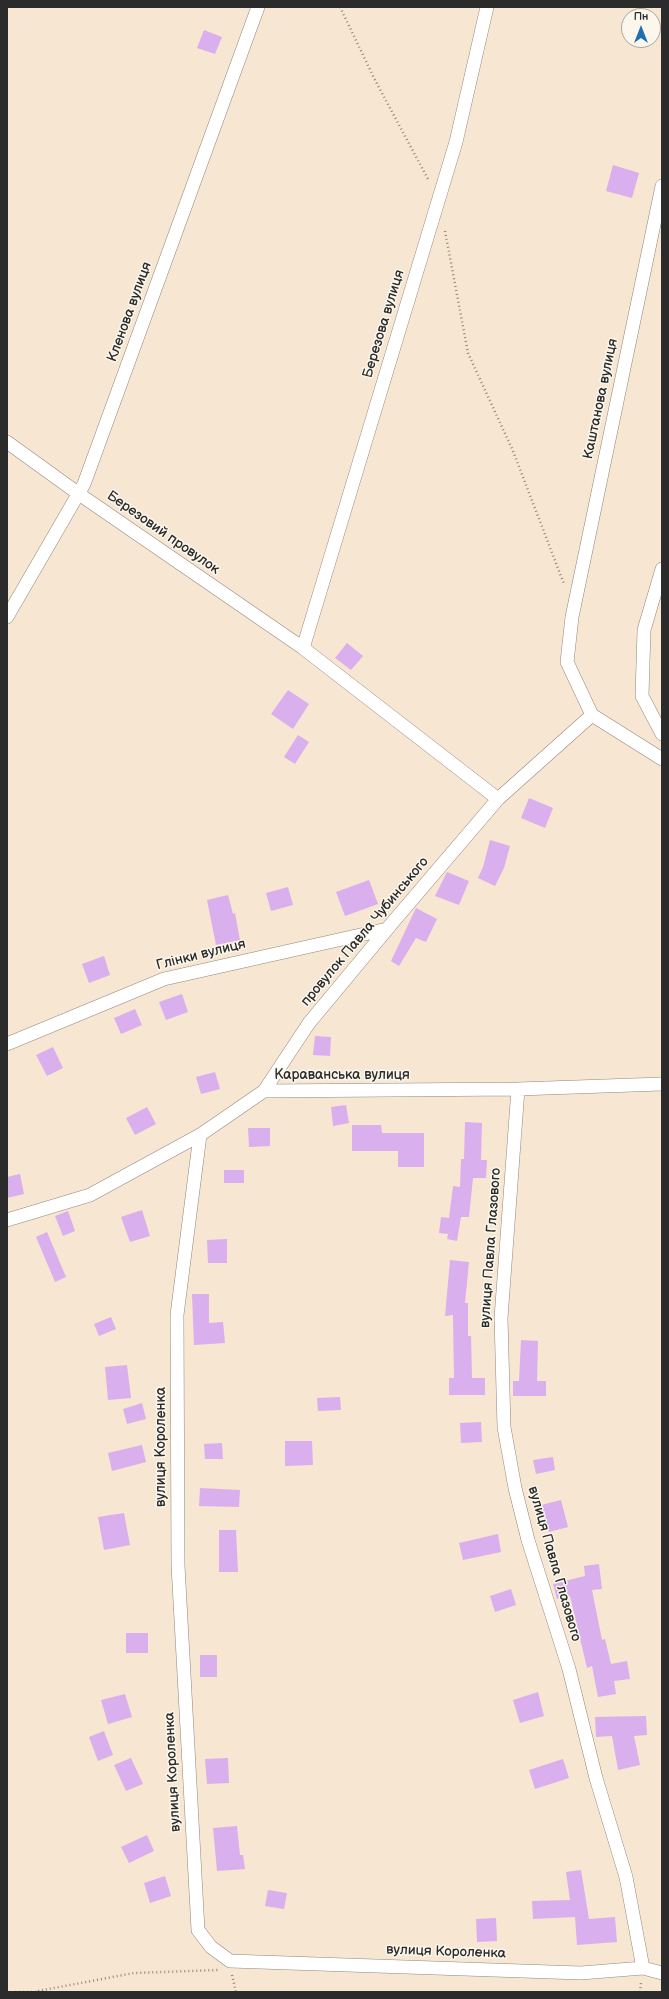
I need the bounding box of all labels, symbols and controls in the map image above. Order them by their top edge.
north arrow [621,8,661,48]
text: Пн [634,10,648,23]
street label: Кленова вулиця [104,260,156,364]
street label: Березова вулиця [360,268,408,380]
street label: Каштанова вулиця [580,337,622,461]
street label: Березовий провулок [103,488,223,578]
street label: провулок Павла Чубинського [298,854,432,1010]
street label: Глінки вулиця [155,936,247,974]
street label: Караванська вулиця [274,1067,410,1083]
street label: вулиця Павла Глазового [477,1167,505,1329]
street label: вулиця Короленка [153,1387,169,1507]
street label: вулиця Павла Глазового [524,1485,584,1643]
street label: вулиця Короленка [161,1712,185,1832]
street label: вулиця Короленка [386,1942,506,1962]

